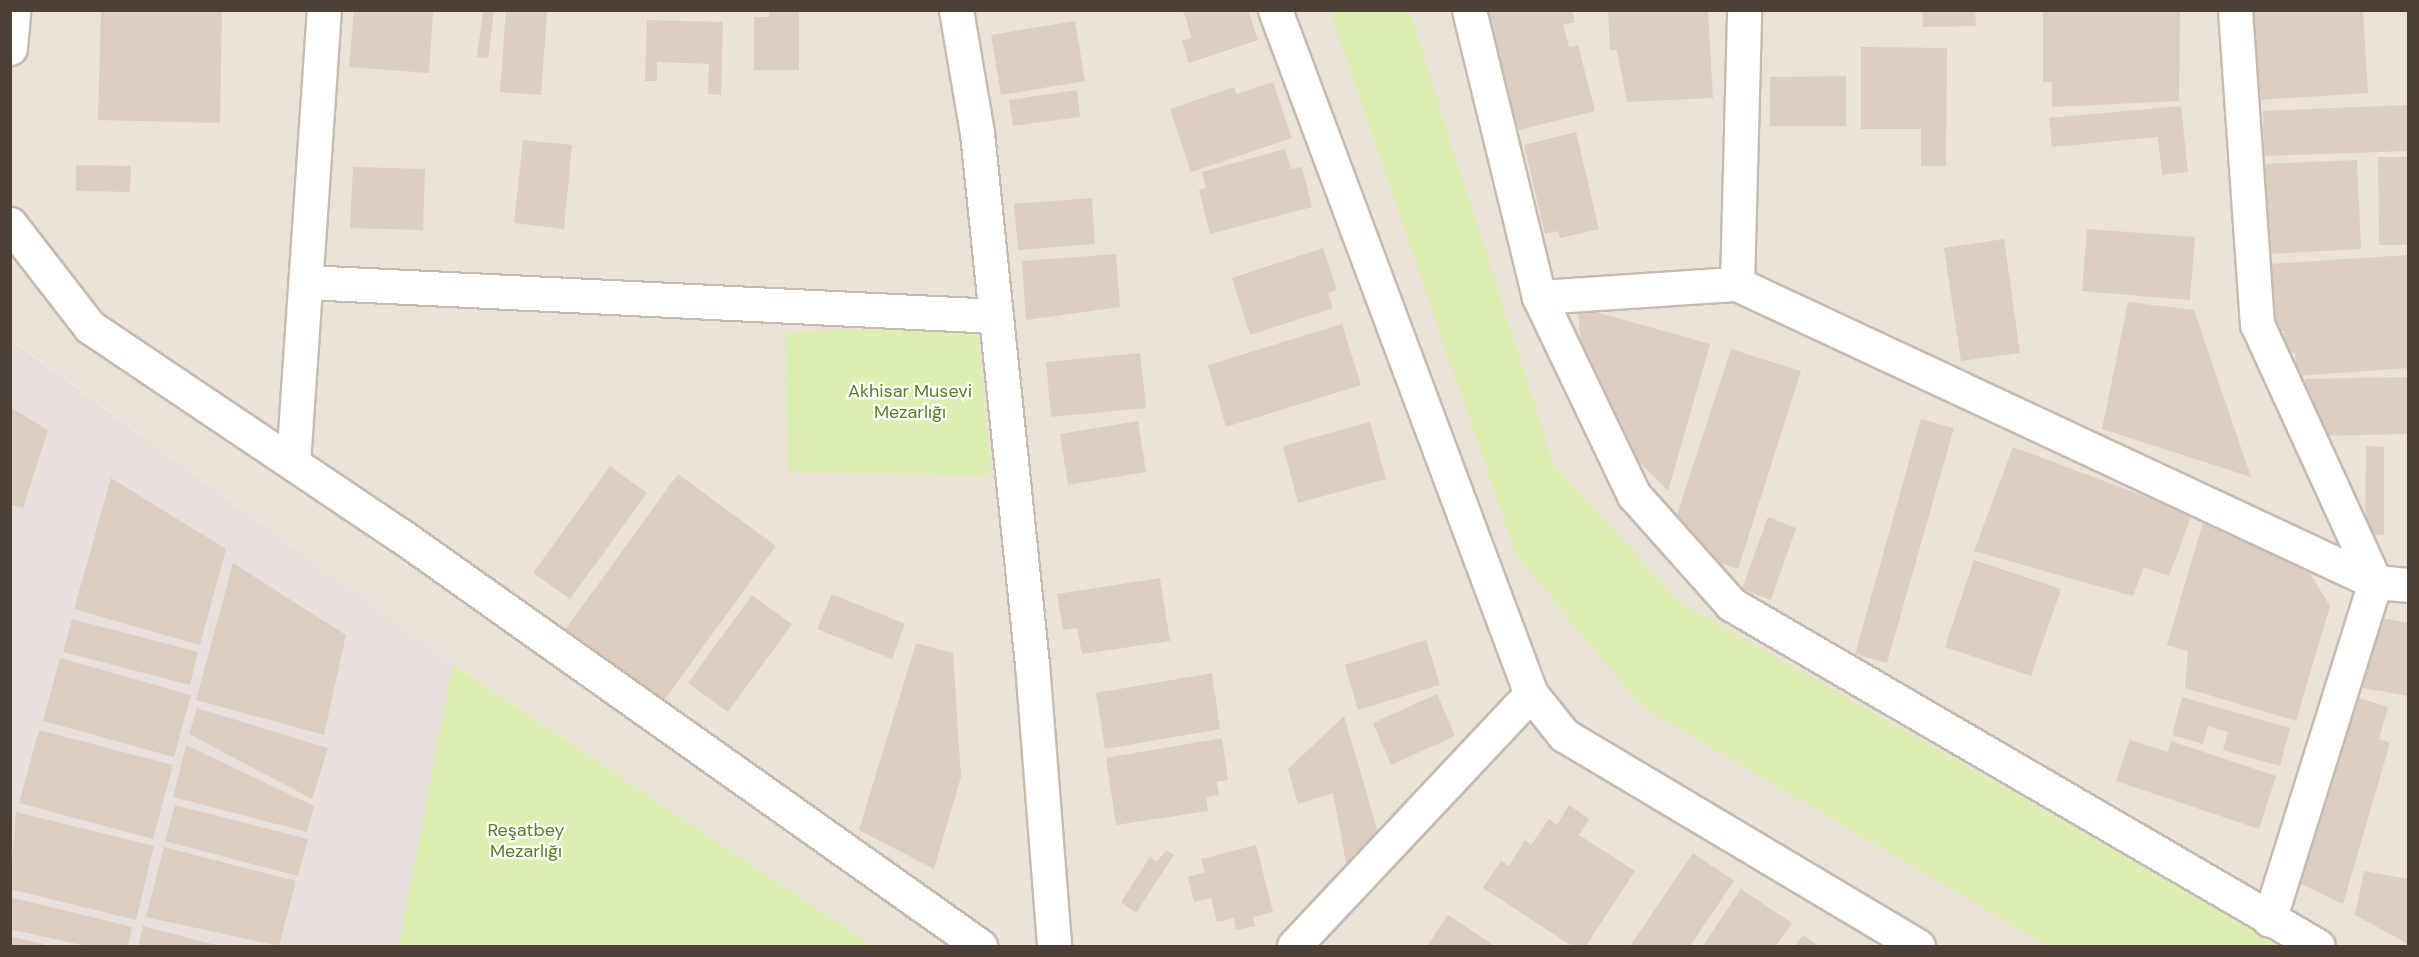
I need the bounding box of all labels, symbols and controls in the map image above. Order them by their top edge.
park label: Akhisar Musevi Mezarlığı [848,381,972,424]
park label: Reşatbey Mezarlığı [487,820,565,862]

